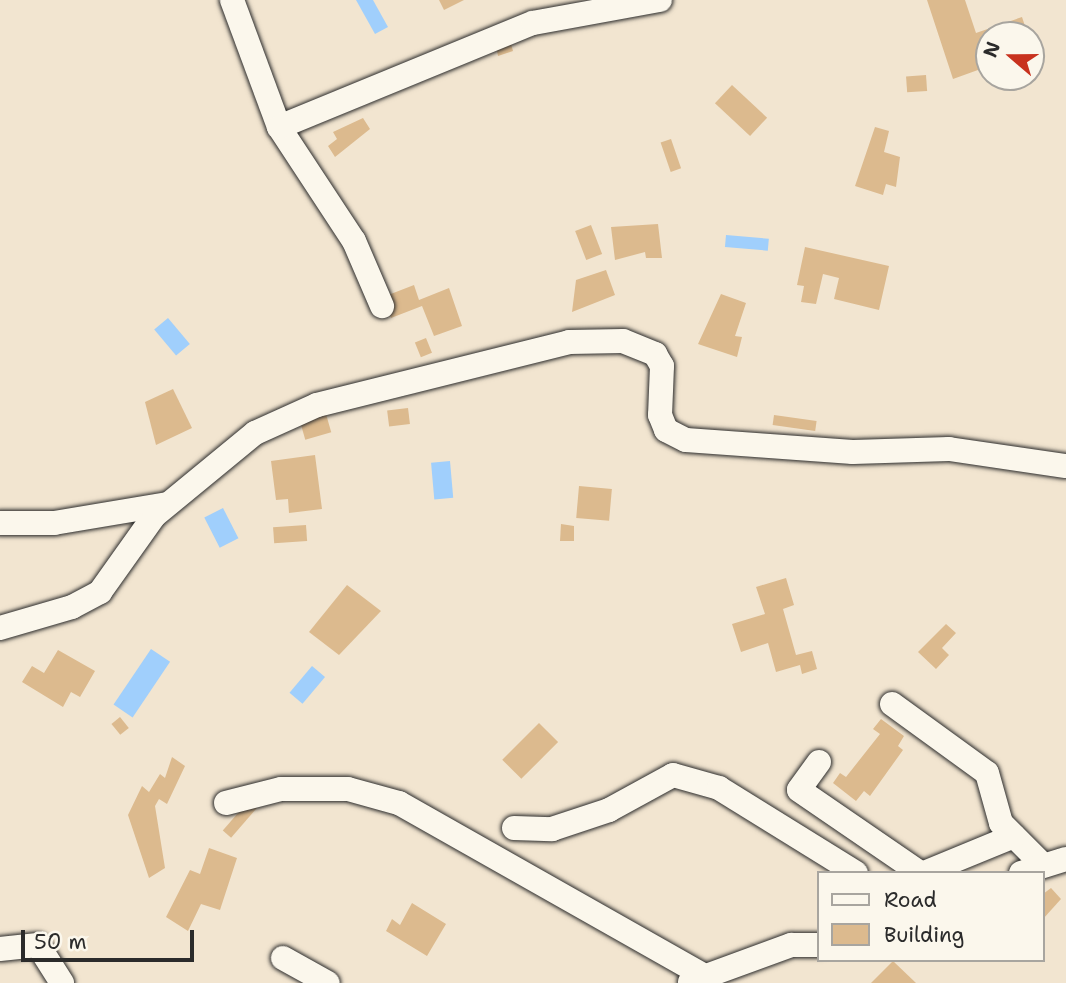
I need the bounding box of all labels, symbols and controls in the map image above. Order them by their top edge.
north arrow [975,21,1045,91]
text: N [977,38,1006,61]
legend [818,871,1045,962]
text: Road [884,886,937,914]
scale bar [24,916,198,960]
text: Building [884,921,964,949]
text: 50 m [34,928,87,956]

